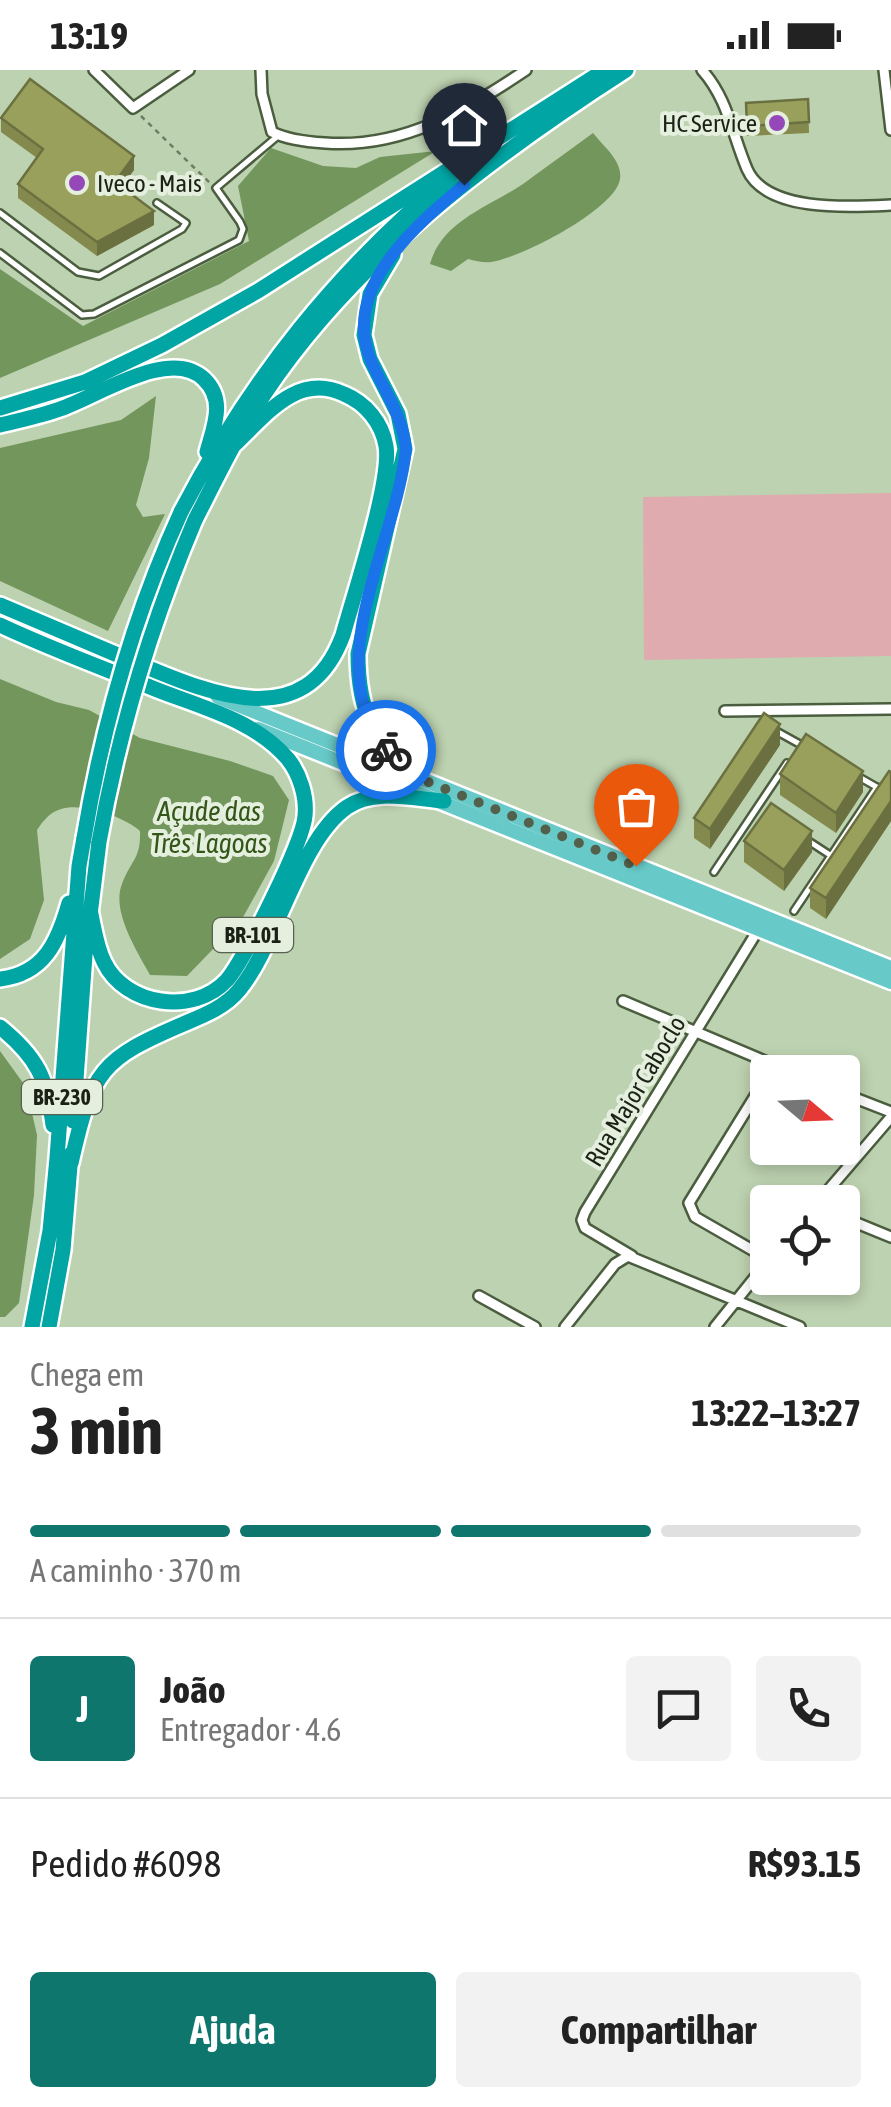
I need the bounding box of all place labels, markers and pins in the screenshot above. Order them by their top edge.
pin [422,83,507,186]
place label: HC Service [662,109,757,137]
marker: HC Service [766,112,788,134]
place label: Iveco - Mais [97,169,202,197]
marker: Iveco - Mais [66,172,88,194]
pin [594,764,679,867]

